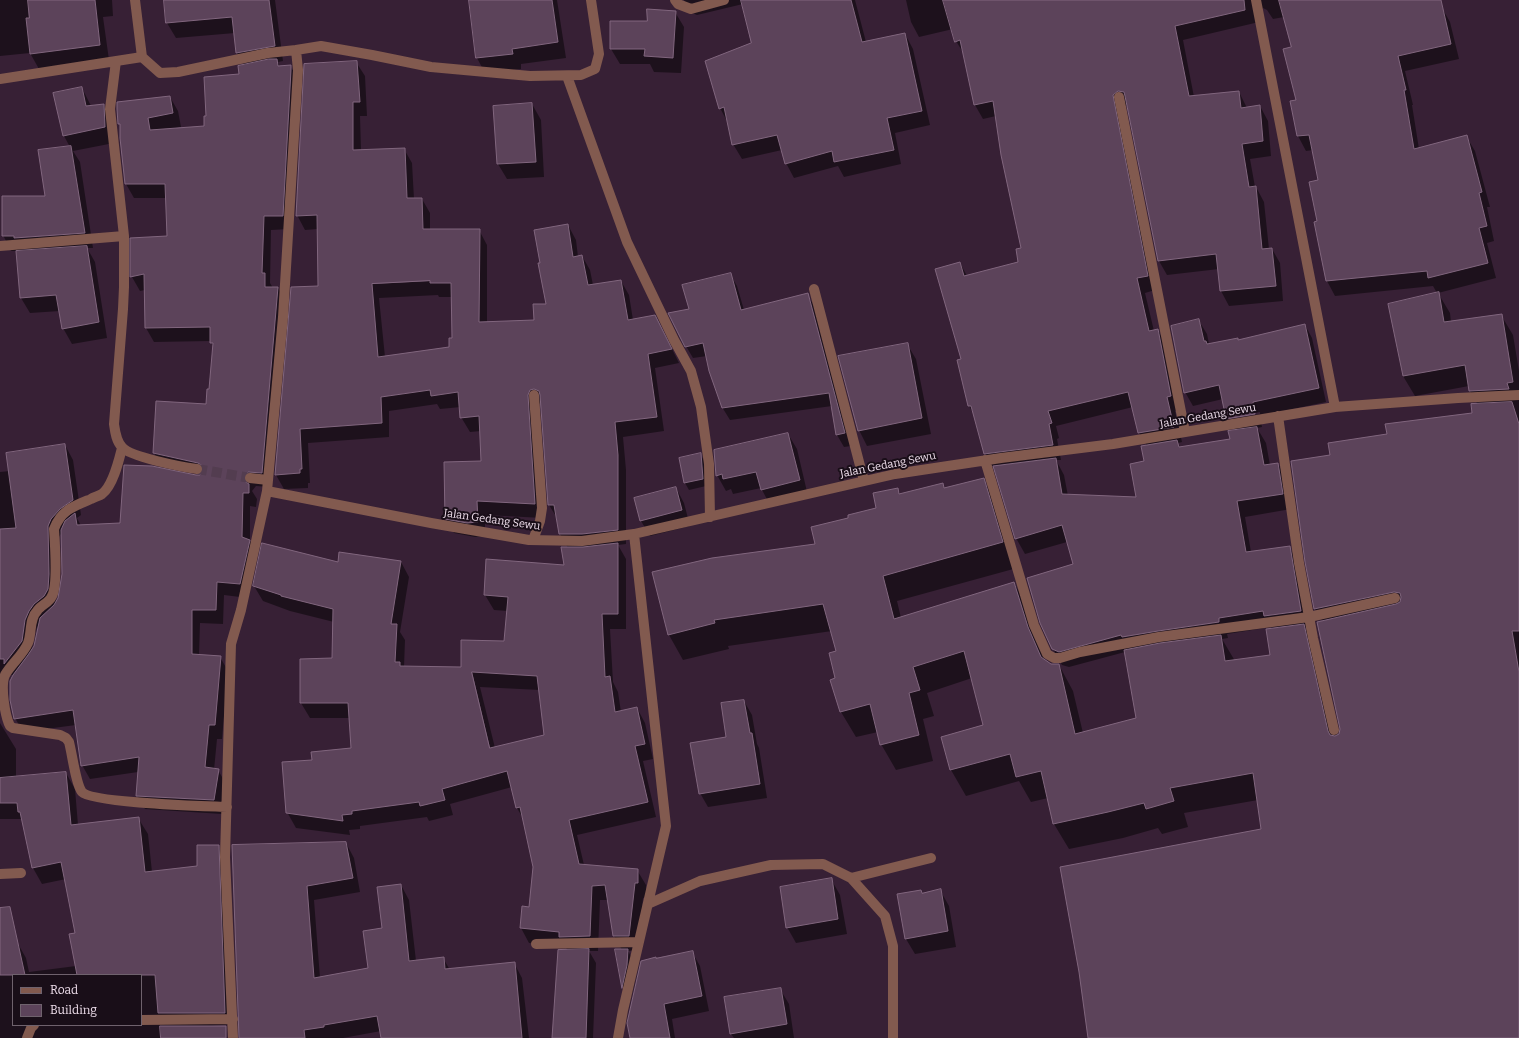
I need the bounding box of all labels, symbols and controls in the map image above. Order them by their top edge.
street label: Jalan Gedang Sewu [1159,401,1257,431]
street label: Jalan Gedang Sewu [839,449,937,481]
street label: Jalan Gedang Sewu [443,507,541,533]
legend [12,974,142,1026]
text: Road [50,983,78,997]
text: Building [50,1003,97,1017]

